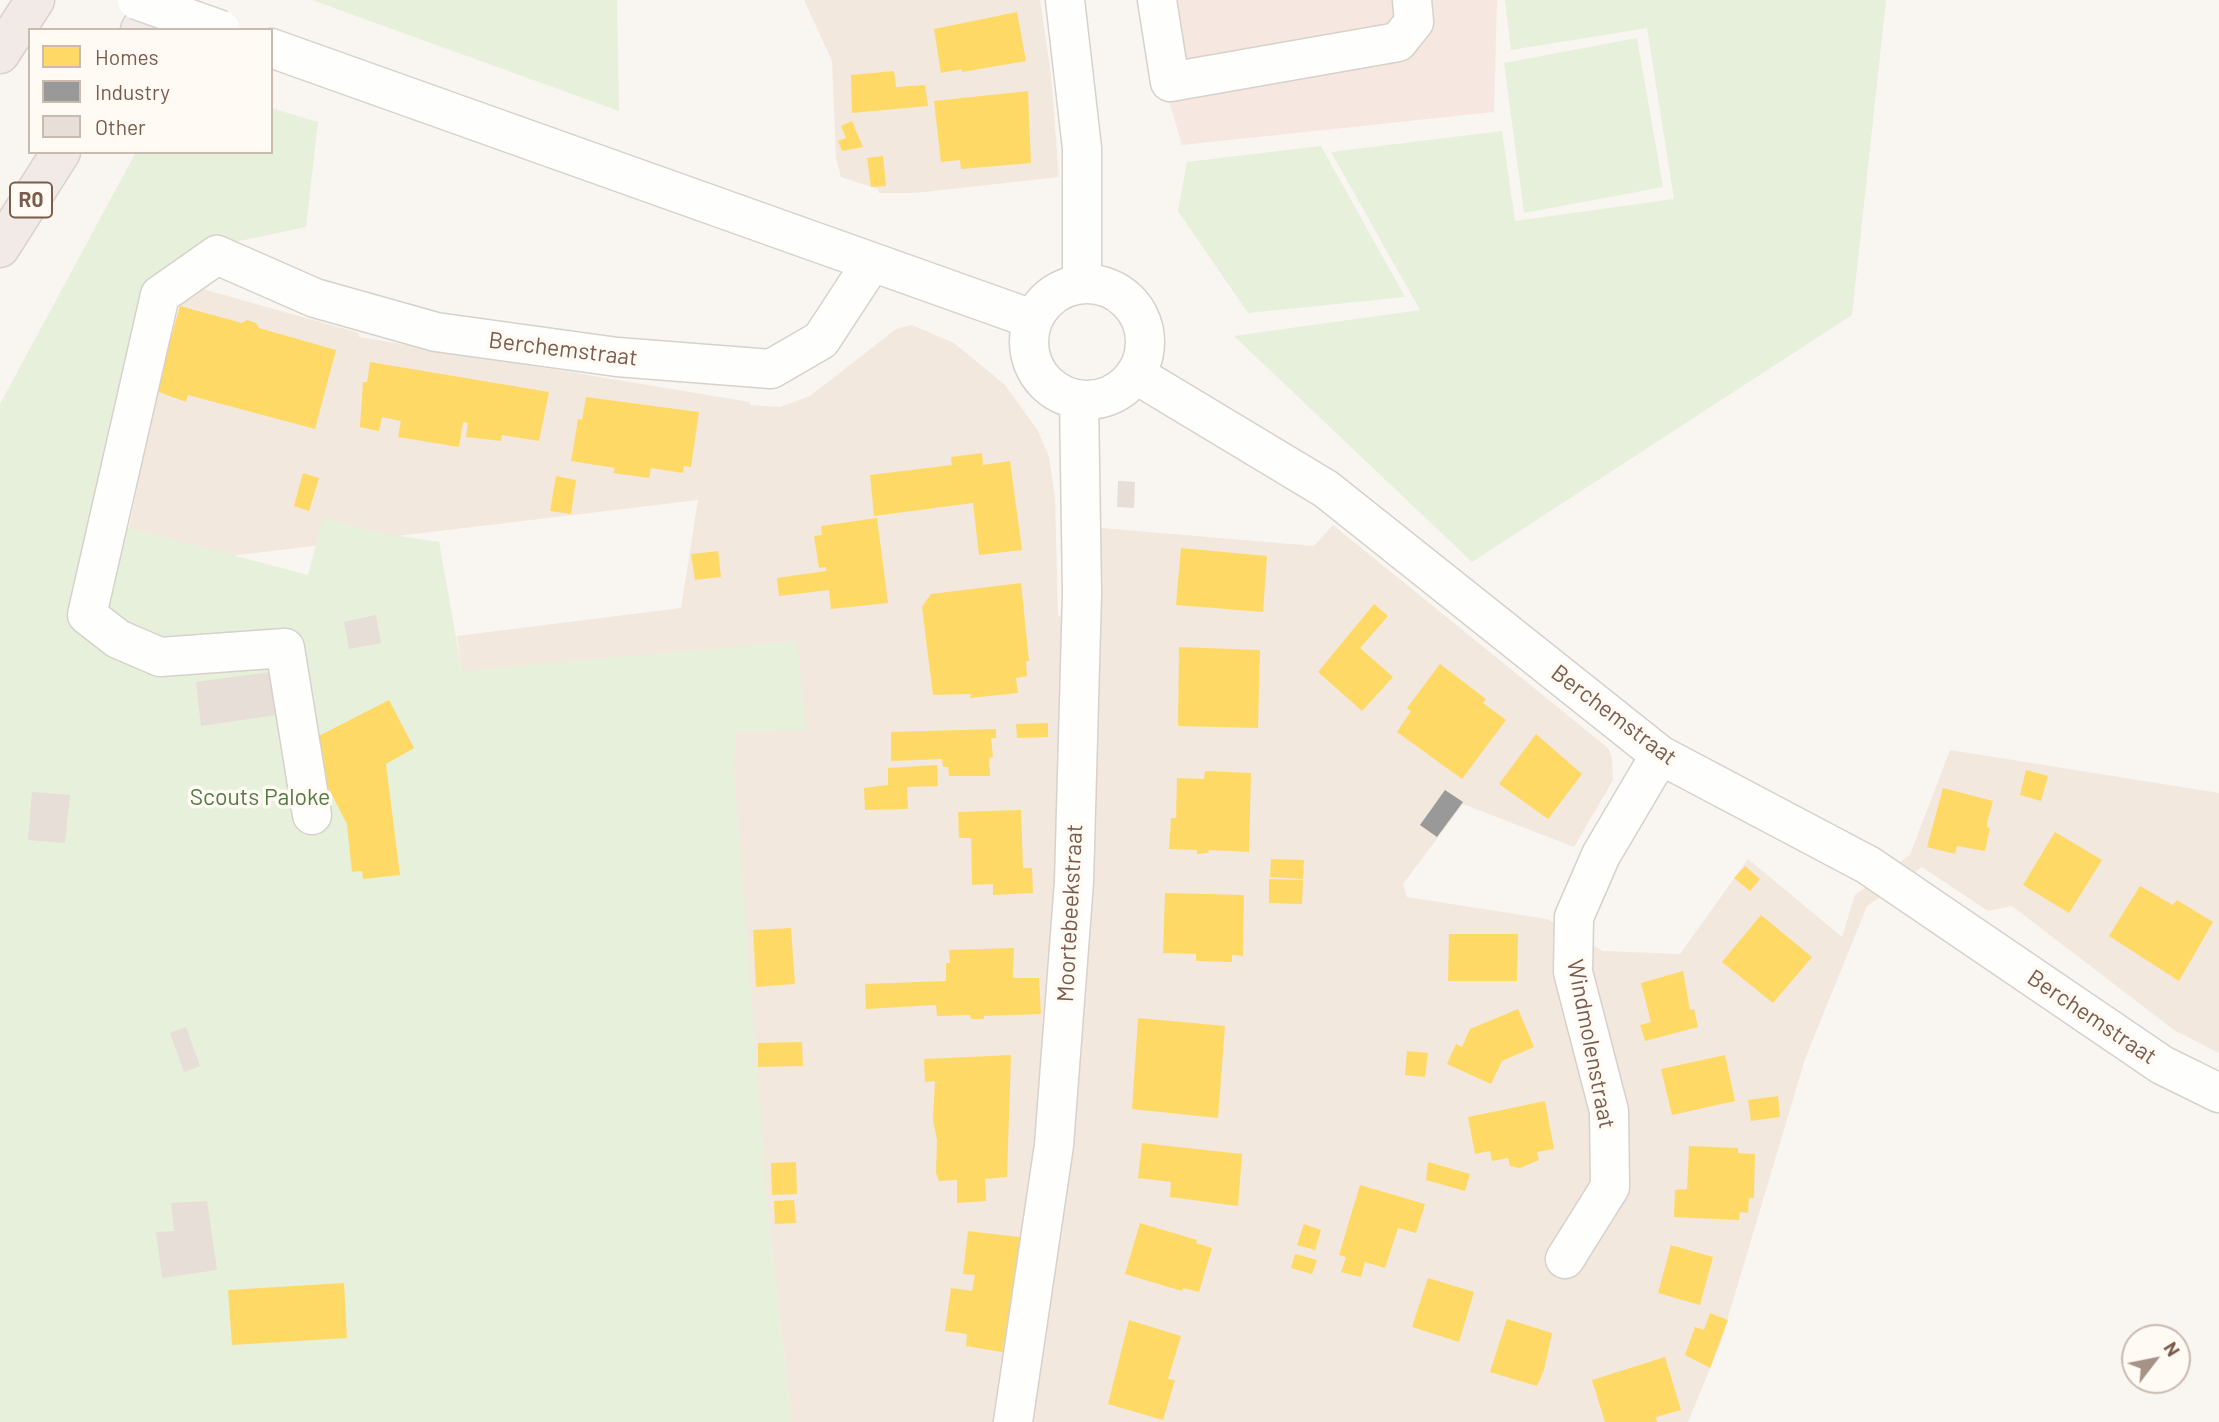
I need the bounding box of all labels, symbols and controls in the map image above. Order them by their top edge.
legend [28,28,273,154]
text: Homes [95,44,159,69]
text: Industry [95,79,170,104]
text: Other [95,114,146,139]
road number: R0 [10,182,52,218]
street label: Berchemstraat [487,326,639,372]
street label: Berchemstraat [1546,659,1682,771]
park label: Scouts Paloke [190,783,330,811]
street label: Moortebeekstraat [1052,823,1088,1003]
street label: Windmolenstraat [1561,957,1621,1131]
street label: Berchemstraat [2022,964,2162,1070]
north arrow [2121,1324,2191,1394]
text: N [2159,1337,2186,1360]

